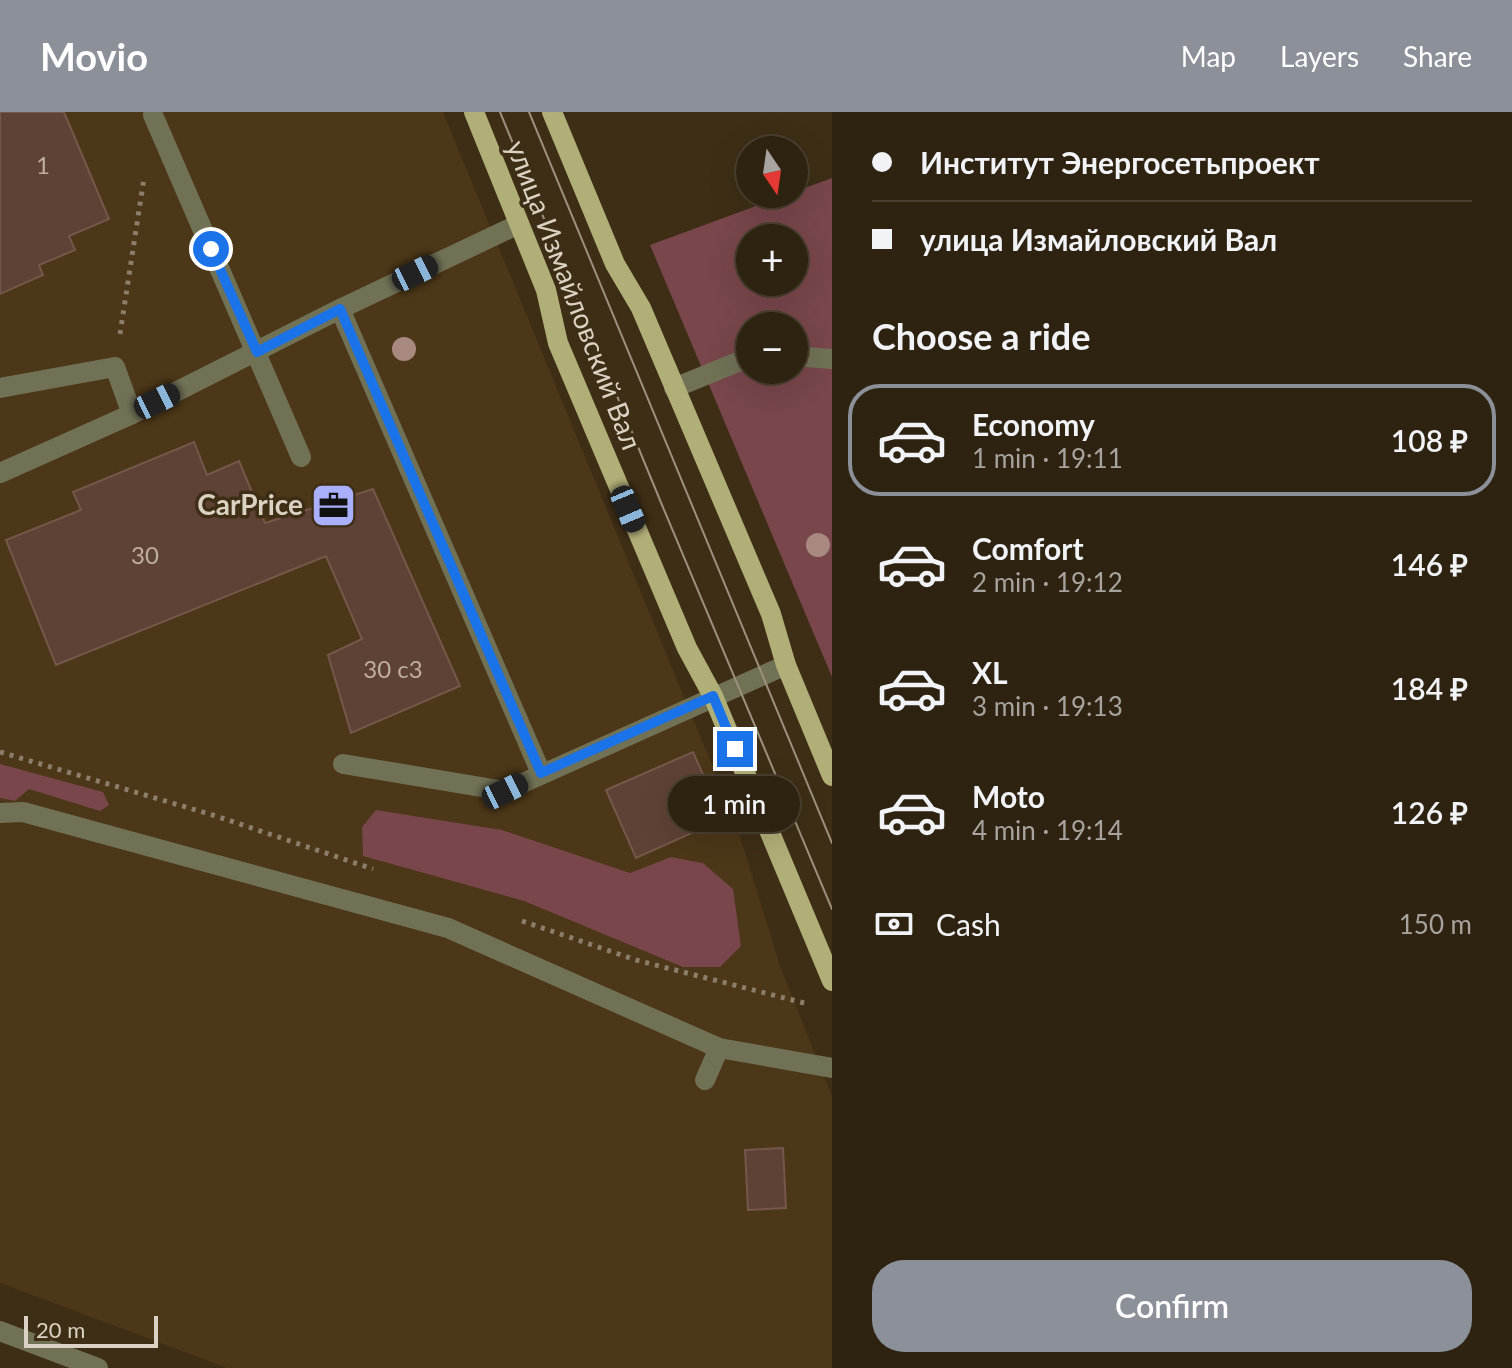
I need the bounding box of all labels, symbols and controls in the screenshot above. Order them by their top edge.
text: Movio [40,33,148,79]
text: Map [1181,39,1236,73]
text: Layers [1280,39,1359,73]
text: Share [1403,39,1472,73]
street label: улица Измайловский Вал [500,135,650,454]
north arrow [736,136,808,208]
map controls [736,136,808,384]
text: Институт Энергосетьпроект [920,144,1320,180]
house number: 1 [36,150,50,179]
text: улица Измайловский Вал [920,221,1277,257]
button: + [736,224,808,296]
route start [193,231,229,267]
car [388,252,442,294]
button: − [736,312,808,384]
text: Choose a ride [872,314,1091,358]
car [130,380,184,422]
icon: car [876,404,948,476]
text: Economy [972,406,1095,442]
text: 108 ₽ [1391,422,1468,458]
text: 1 min · 19:11 [972,442,1123,474]
office icon: CarPrice [310,481,358,529]
car [608,482,648,536]
place label: CarPrice [197,487,303,521]
icon: car [876,528,948,600]
text: Comfort [972,530,1084,566]
house number: 30 [131,540,159,569]
text: 146 ₽ [1391,546,1468,582]
text: 2 min · 19:12 [972,566,1123,598]
icon: car [876,652,948,724]
house number: 30 с3 [363,654,423,683]
text: XL [972,654,1008,690]
text: 184 ₽ [1391,670,1468,706]
text: 3 min · 19:13 [972,690,1123,722]
route end [717,731,753,767]
car [478,770,532,812]
icon: car [876,776,948,848]
callout: 1 min [669,777,801,833]
text: Moto [972,778,1045,814]
text: 1 min [702,788,766,820]
text: 126 ₽ [1391,794,1468,830]
text: 4 min · 19:14 [972,814,1123,846]
icon: cash [872,902,916,946]
text: Cash [936,906,1001,942]
text: 150 m [1399,908,1472,940]
button: Confirm [872,1260,1472,1352]
scale bar [24,1312,158,1348]
text: 20 m [36,1316,85,1343]

